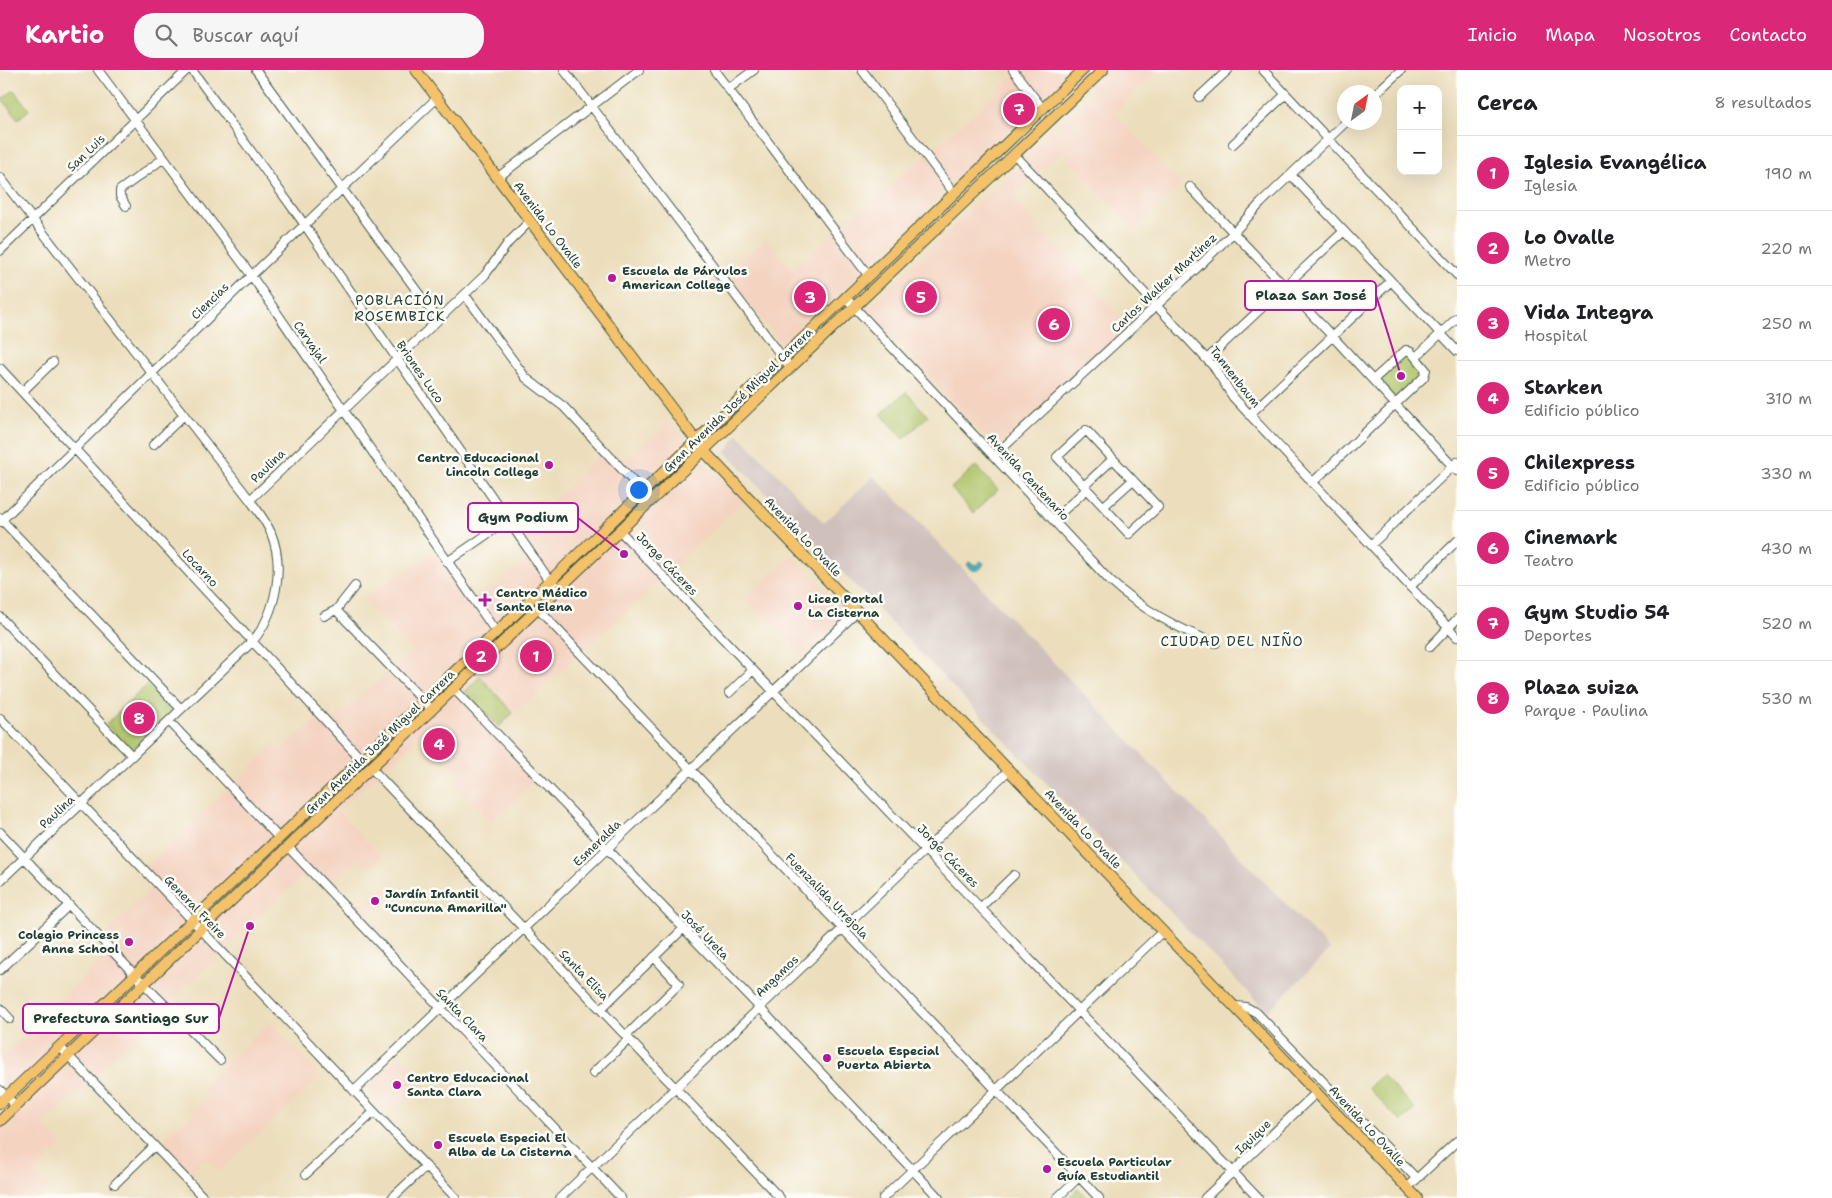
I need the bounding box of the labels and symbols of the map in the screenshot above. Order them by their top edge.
north arrow [1337,85,1382,130]
pin: 7 [1003,90,1035,128]
street label: San Luis [63,131,109,175]
street label: Avenida Lo Ovalle [510,178,586,272]
street label: Carlos Walker Martínez [1108,230,1220,336]
place label: Escuela de Párvulos American College [622,263,747,293]
marker: Escuela de Párvulos American College [606,272,618,284]
pin: 3 [794,278,826,316]
pin: 5 [905,278,937,316]
street label: Ciencias [188,279,232,323]
callout: Plaza San José [1245,281,1376,310]
text: Plaza San José [1255,286,1367,304]
district label: POBLACIÓN ROSEMBICK [354,291,446,325]
pin: 6 [1038,305,1070,343]
street label: Carvajal [290,318,331,367]
street label: Gran Avenida José Miguel Carrera [660,324,817,476]
street label: Briones Luco [393,338,447,406]
street label: Tannenbaum [1206,343,1264,411]
street label: Avenida Centenario [983,430,1073,524]
street label: Paulina [247,445,289,486]
place label: Centro Educacional Lincoln College [417,450,539,480]
marker: Centro Educacional Lincoln College [543,459,555,471]
your location [626,477,652,503]
street label: Avenida Lo Ovalle [761,494,845,580]
callout: Gym Podium [468,503,578,532]
text: Gym Podium [478,508,568,526]
street label: Jorge Cáceres [633,529,701,599]
street label: Locarno [178,546,222,590]
place label: Centro Médico Santa Elena [496,585,588,615]
place label: Liceo Portal La Cisterna [808,591,883,621]
marker: Centro Médico Santa Elena [478,593,492,607]
marker: Liceo Portal La Cisterna [792,600,804,612]
district label: CIUDAD DEL NIÑO [1160,631,1304,650]
pin: 2 [465,637,497,675]
pin: 1 [520,637,552,675]
street label: Gran Avenida José Miguel Carrera [302,666,459,818]
pin: 8 [123,699,155,737]
pin: 4 [423,725,455,763]
street label: Avenida Lo Ovalle [1041,786,1125,872]
street label: Paulina [36,791,78,832]
street label: Esmeralda [570,816,625,870]
street label: Jorge Cáceres [914,821,982,891]
street label: Fuenzalida Urrejola [782,850,873,943]
street label: General Freire [161,872,230,942]
place label: Jardín Infantil "Cuncuna Amarilla" [385,886,507,916]
marker: Jardín Infantil "Cuncuna Amarilla" [369,895,381,907]
street label: José Ureta [677,907,733,964]
place label: Colegio Princess Anne School [18,927,119,957]
marker: Colegio Princess Anne School [123,936,135,948]
street label: Santa Elisa [556,946,613,1004]
street label: Angamos [752,951,802,1001]
street label: Santa Clara [433,985,492,1045]
callout: Prefectura Santiago Sur [23,1004,219,1033]
text: Prefectura Santiago Sur [33,1009,209,1027]
place label: Escuela Especial Puerta Abierta [837,1043,939,1073]
marker: Escuela Especial Puerta Abierta [821,1052,833,1064]
place label: Centro Educacional Santa Clara [407,1070,529,1100]
marker: Centro Educacional Santa Clara [391,1079,403,1091]
street label: Avenida Lo Ovalle [1325,1082,1409,1170]
street label: Iquique [1232,1116,1274,1158]
place label: Escuela Especial El Alba de La Cisterna [448,1130,573,1160]
marker: Escuela Especial El Alba de La Cisterna [432,1139,444,1151]
place label: Escuela Particular Guía Estudiantil [1057,1154,1172,1184]
marker: Escuela Particular Guía Estudiantil [1041,1163,1053,1175]

